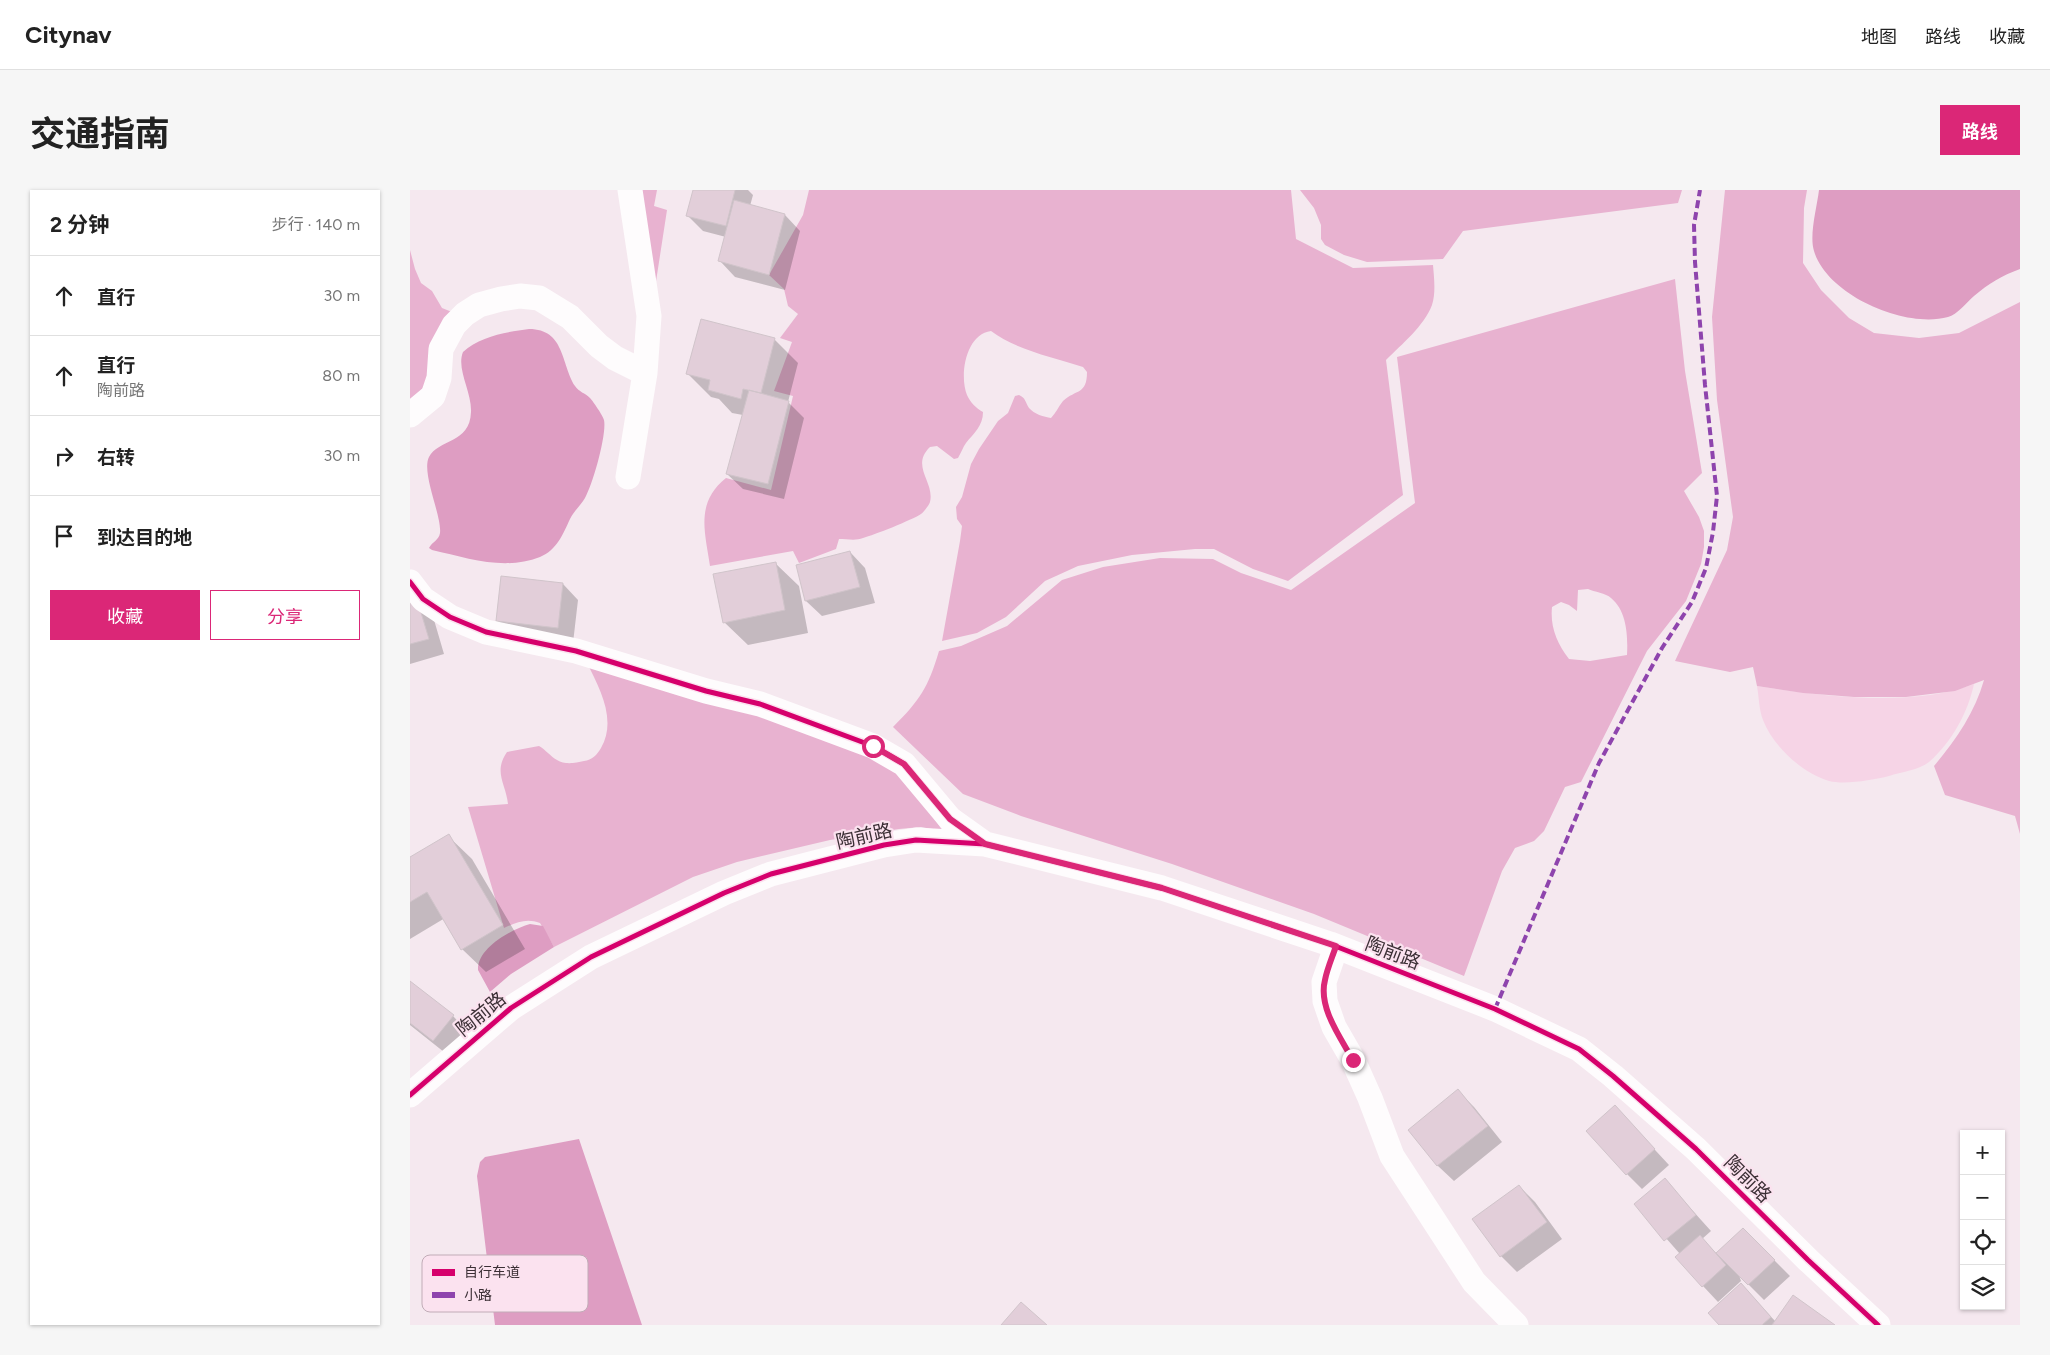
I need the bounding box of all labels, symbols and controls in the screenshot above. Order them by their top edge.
text: Citynav [25,20,112,49]
text: 地图 [1861,26,1897,48]
text: 路线 [1925,26,1961,48]
text: 收藏 [1989,26,2025,48]
button: 路线 [1940,105,2020,155]
text: 交通指南 [30,113,170,155]
text: 2 分钟 [50,212,109,237]
text: 步行 · 140 m [272,215,360,234]
icon: ahead [50,282,78,310]
text: 直行 [97,286,135,309]
text: 30 m [323,286,360,305]
text: 直行 [97,354,135,377]
icon: ahead [50,362,78,390]
text: 80 m [322,366,360,385]
text: 陶前路 [97,381,145,400]
icon: right [50,442,78,470]
text: 右转 [97,446,135,469]
text: 30 m [323,446,360,465]
icon: arrive [50,522,78,550]
text: 到达目的地 [97,526,192,549]
button: 收藏 [50,590,200,640]
button: 分享 [210,590,360,640]
route start [862,735,885,758]
street label: 陶前路 [834,818,894,854]
street label: 陶前路 [1362,932,1424,974]
street label: 陶前路 [452,987,510,1041]
route end [1342,1049,1365,1072]
map controls [1960,1130,2005,1310]
button: + [1960,1130,2005,1175]
street label: 陶前路 [1720,1151,1776,1207]
button: − [1960,1175,2005,1220]
button: locate [1960,1220,2005,1265]
legend [422,1255,588,1312]
text: 自行车道 [464,1264,520,1281]
button: layers [1960,1265,2005,1310]
text: 小路 [464,1287,492,1304]

